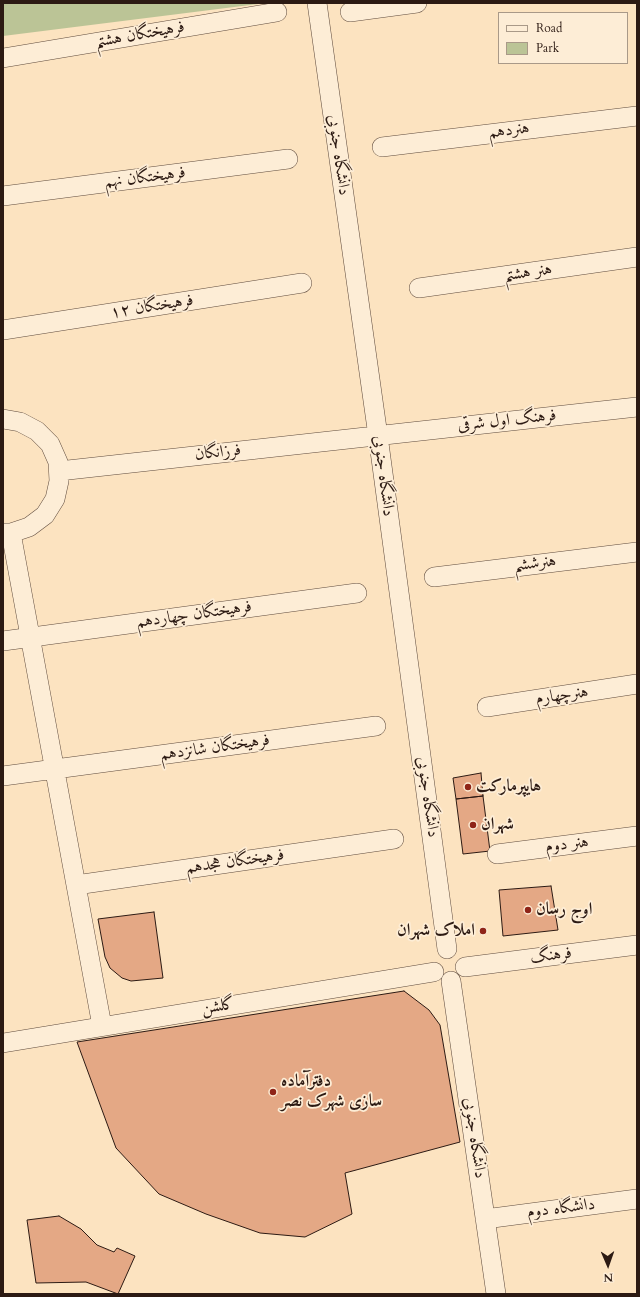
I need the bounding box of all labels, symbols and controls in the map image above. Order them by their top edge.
legend [498,12,628,64]
street label: فرهیختگان هشتم [94,17,186,53]
text: Road [536,20,562,36]
text: Park [536,40,559,56]
street label: دانشگاه جنوبی [322,113,354,197]
street label: هنردهم [487,118,531,144]
street label: فرهیختگان نهم [103,163,187,193]
street label: هنر هشتم [503,260,553,286]
street label: فرهیختگان ۱۲ [109,290,195,324]
street label: فرهنگ اول شرقی [457,406,557,436]
street label: دانشگاه جنوبی [368,434,398,518]
street label: فرزانگان [194,440,242,466]
street label: هنرششم [513,551,557,577]
street label: فرهیختگان چهاردهم [135,597,253,633]
street label: هنرچهارم [534,682,590,710]
street label: فرهیختگان شانزدهم [159,730,271,766]
street label: دانشگاه جنوبی [411,755,443,839]
place label: هایپرمارکت [476,777,541,797]
marker: هایپرمارکت [463,782,473,792]
place label: شهران [481,815,514,835]
marker: شهران [468,820,478,830]
street label: هنر دوم [544,832,590,858]
street label: فرهیختگان هجدهم [184,845,286,879]
place label: اوج رسان [536,900,592,920]
marker: اوج رسان [523,905,533,915]
place label: املاک شهران [397,921,475,941]
marker: املاک شهران [478,926,488,936]
street label: فرهنگ [529,943,573,969]
street label: گلشن [200,994,236,1020]
place label: دفترآماده سازی شهرک نصر [281,1072,382,1112]
marker: دفترآماده سازی شهرک نصر [268,1087,278,1097]
street label: دانشگاه جنوبی [458,1096,490,1180]
street label: دانشگاه دوم [526,1195,596,1223]
north arrow [588,1245,628,1285]
text: N [603,1270,613,1285]

